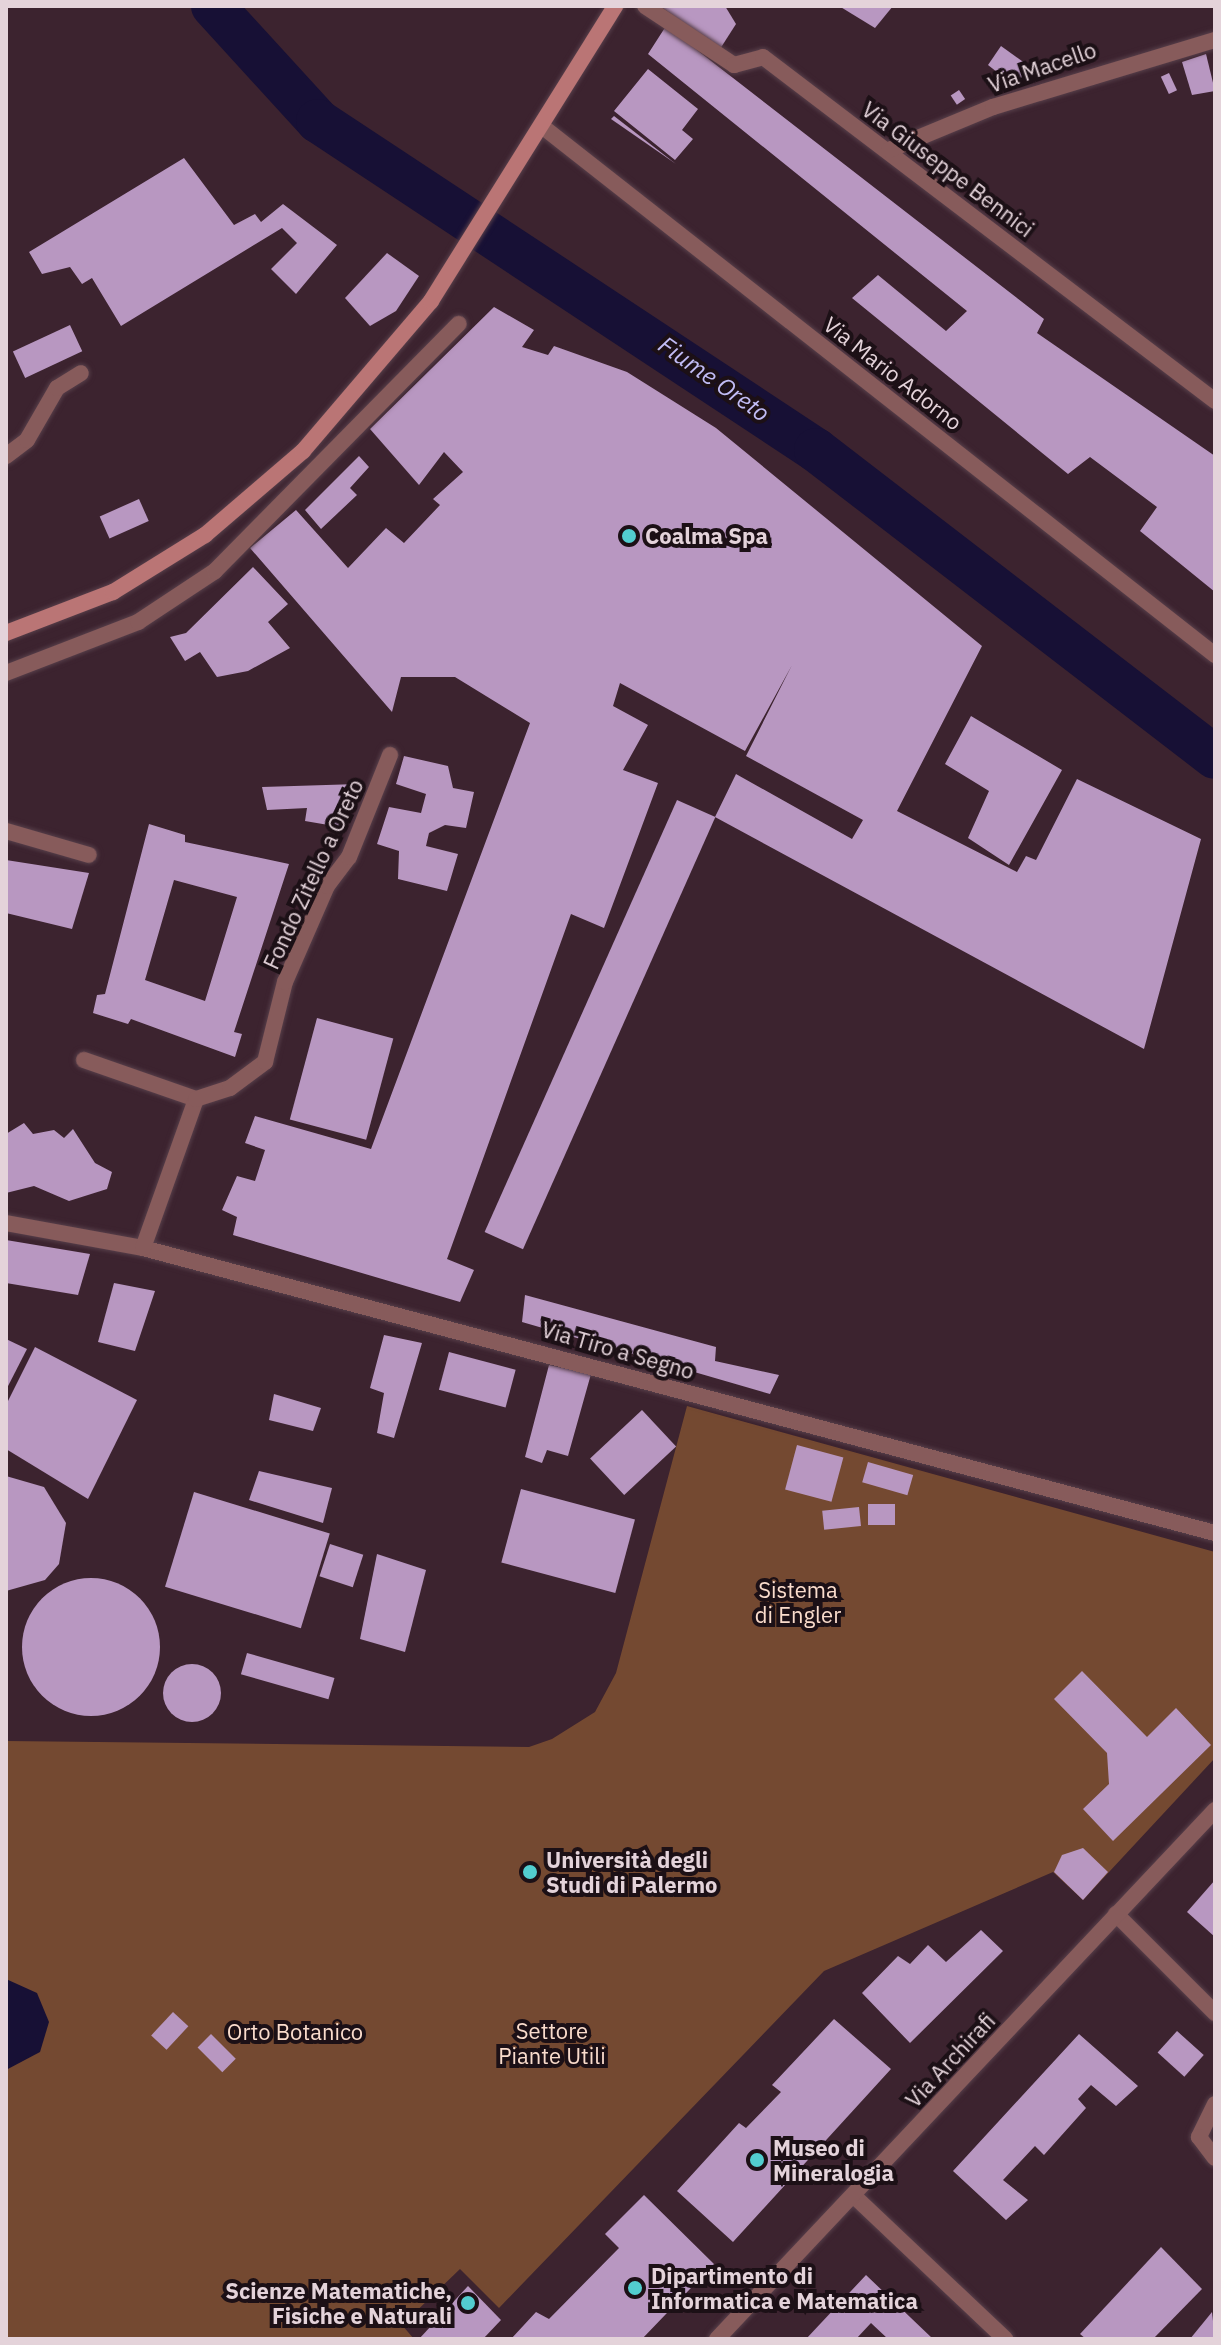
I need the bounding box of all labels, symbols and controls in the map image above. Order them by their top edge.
street label: Via Macello [984,36,1100,98]
street label: Via Giuseppe Bennici [857,96,1039,242]
street label: Via Mario Adorno [818,311,968,435]
water label: Fiume Oreto [653,330,775,428]
place label: Coalma Spa [645,523,768,549]
marker: Coalma Spa [620,527,638,545]
street label: Fondo Zitello a Oreto [257,775,369,973]
street label: Via Tiro a Segno [539,1316,697,1384]
park label: Sistema di Engler [755,1576,841,1628]
place label: Università degli Studi di Palermo [546,1846,717,1898]
marker: Università degli Studi di Palermo [521,1863,539,1881]
street label: Via Archirafi [900,2007,1000,2113]
park label: Settore Piante Utili [498,2017,606,2068]
park label: Orto Botanico [227,2019,363,2045]
place label: Museo di Mineralogia [773,2134,894,2186]
marker: Museo di Mineralogia [748,2151,766,2169]
place label: Dipartimento di Informatica e Matematica [651,2262,918,2314]
place label: Scienze Matematiche, Fisiche e Naturali [225,2277,452,2328]
marker: Dipartimento di Informatica e Matematica [626,2279,644,2297]
marker: Scienze Matematiche, Fisiche e Naturali [459,2294,477,2312]

